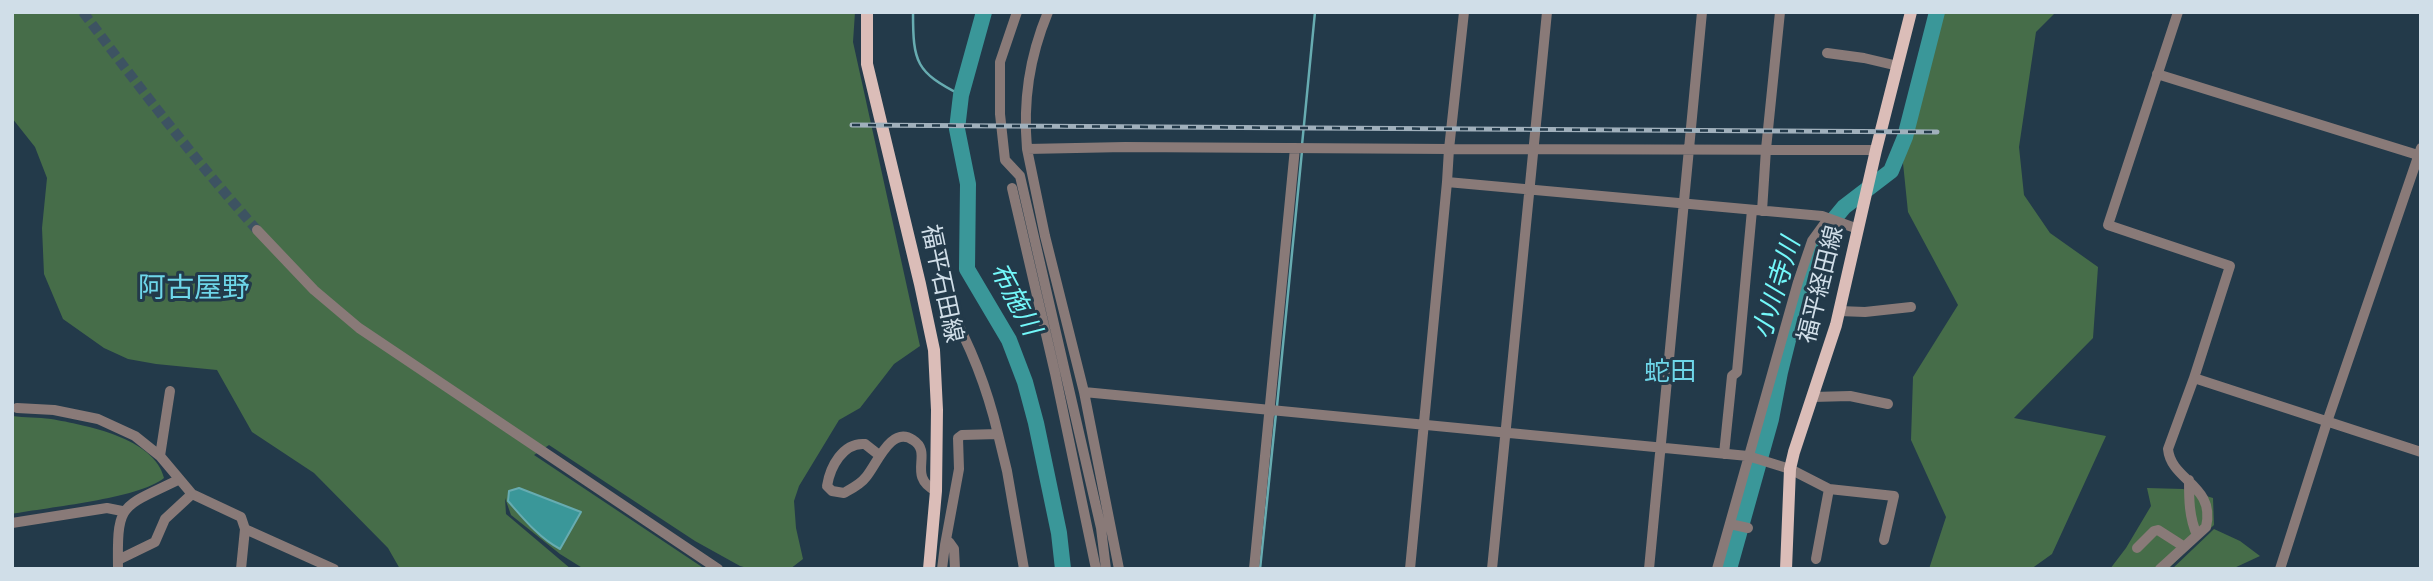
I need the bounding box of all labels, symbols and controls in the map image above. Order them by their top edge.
street label: 福平石田線 [913,222,967,346]
street label: 福平経田線 [1795,223,1851,347]
water label: 小川寺川 [1749,235,1809,343]
water label: 布施川 [981,258,1045,342]
district label: 阿古屋野 [138,274,250,308]
district label: 蛇田 [1644,358,1696,390]

